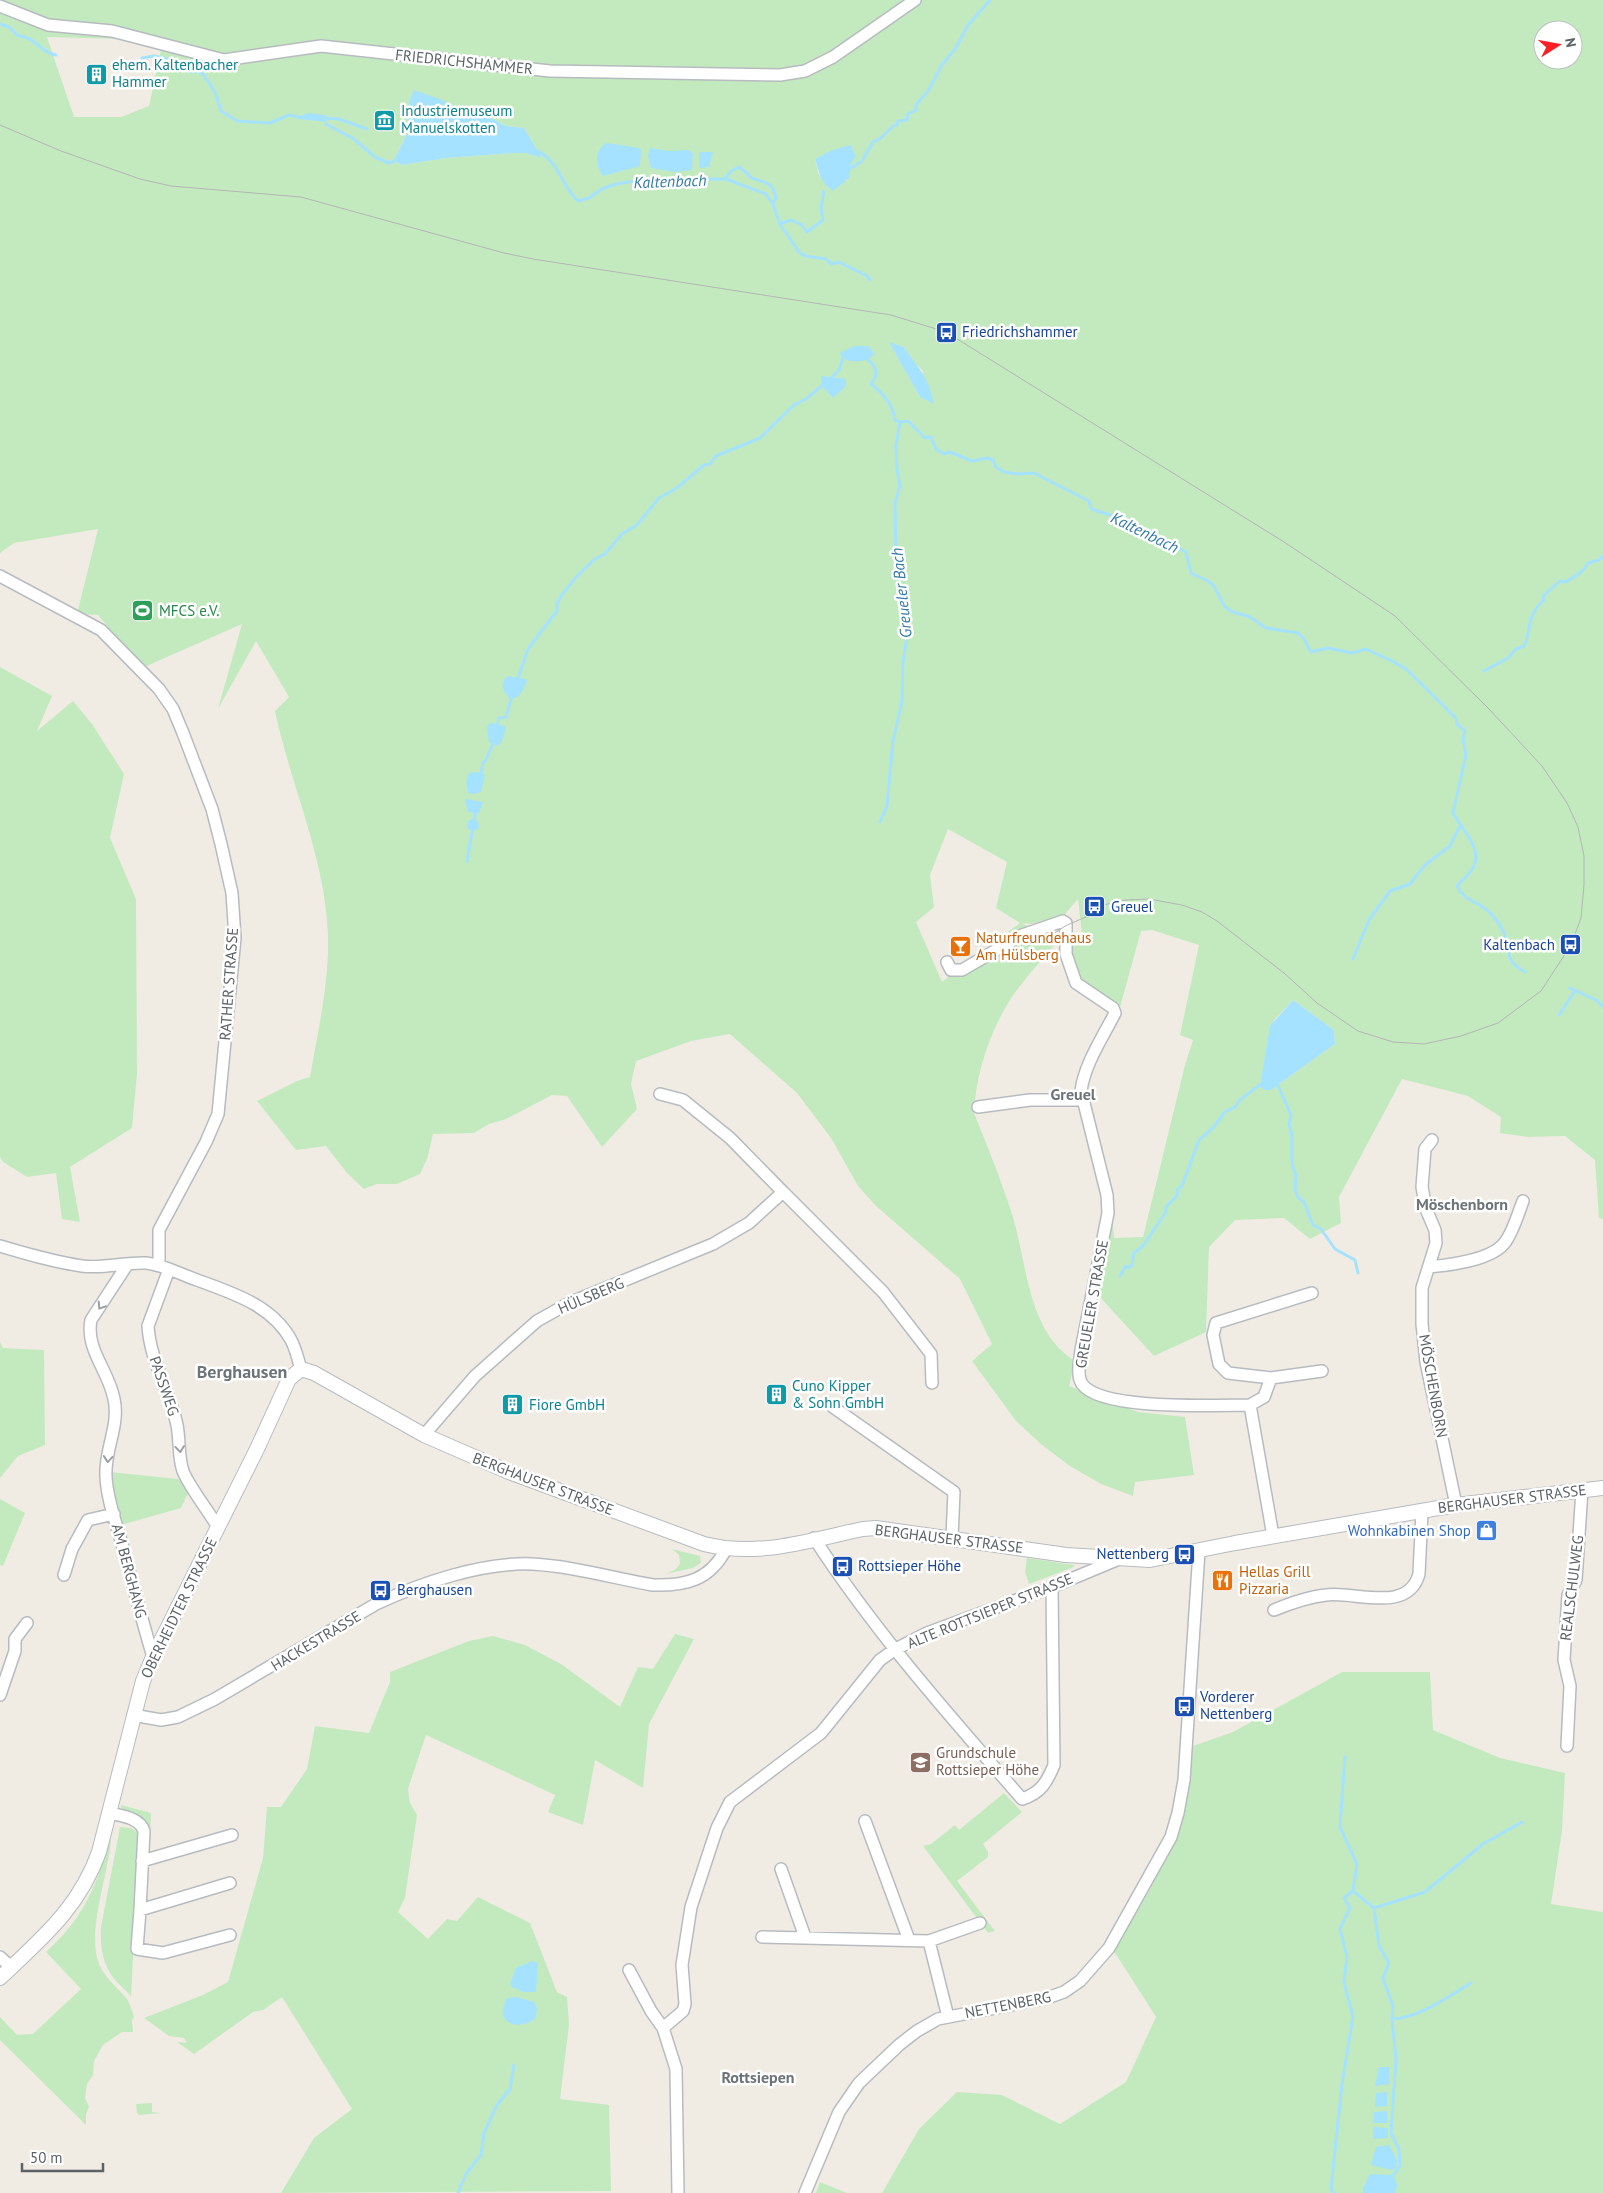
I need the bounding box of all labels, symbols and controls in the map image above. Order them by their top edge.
north arrow [1533,20,1583,70]
text: N [1561,36,1580,49]
street label: FRIEDRICHSHAMMER [394,45,534,78]
place label: ehem. Kaltenbacher Hammer [112,55,238,91]
building icon: ehem. Kaltenbacher Hammer [84,62,108,86]
place label: Industriemuseum Manuelskotten [401,101,512,137]
museum icon: Industriemuseum Manuelskotten [373,108,397,132]
water label: Kaltenbach [633,170,707,192]
bus stop icon: Friedrichshammer [934,320,958,344]
place label: Friedrichshammer [962,322,1078,341]
water label: Kaltenbach [1108,507,1182,557]
water label: Greueler Bach [886,547,916,639]
sports icon: MFCS e.V. [131,599,155,623]
place label: MFCS e.V. [159,601,219,620]
bus stop icon: Greuel [1083,895,1107,919]
place label: Greuel [1111,897,1154,916]
street label: RATHER STRASSE [215,927,242,1041]
place label: Naturfreundehaus Am Hülsberg [976,928,1091,964]
bus stop icon: Kaltenbach [1559,933,1583,957]
bar icon: Naturfreundehaus Am Hülsberg [948,935,972,959]
place label: Kaltenbach [1483,935,1555,954]
district label: Greuel [1051,1084,1096,1104]
district label: Möschenborn [1416,1194,1508,1214]
street label: GREUELER STRASSE [1071,1238,1112,1370]
street label: HÜLSBERG [555,1273,627,1318]
one-way arrow [97,1300,107,1309]
street label: MÖSCHENBORN [1415,1333,1452,1439]
street label: PASSWEG [145,1354,184,1418]
district label: Berghausen [197,1360,287,1383]
place label: Cuno Kipper & Sohn GmbH [792,1376,884,1412]
building icon: Cuno Kipper & Sohn GmbH [764,1383,788,1407]
building icon: Fiore GmbH [501,1393,525,1417]
place label: Fiore GmbH [529,1395,605,1414]
one-way arrow [174,1445,185,1453]
street label: BERGHAUSER STRASSE [470,1448,616,1519]
one-way arrow [102,1455,113,1463]
street label: BERGHAUSER STRASSE [1437,1480,1587,1517]
shop icon: Wohnkabinen Shop [1475,1519,1499,1543]
street label: BERGHAUSER STRASSE [874,1520,1024,1557]
place label: Wohnkabinen Shop [1348,1521,1471,1540]
street label: AM BERGHANG [108,1522,151,1620]
street label: OBERHEIDTER STRASSE [136,1534,221,1681]
street label: REALSCHULWEG [1556,1534,1587,1642]
bus stop icon: Nettenberg [1173,1542,1197,1566]
place label: Nettenberg [1097,1544,1169,1563]
bus stop icon: Rottsieper Höhe [830,1554,854,1578]
place label: Rottsieper Höhe [858,1556,961,1575]
place label: Hellas Grill Pizzaria [1239,1562,1311,1598]
street label: ALTE ROTTSIEPER STRASSE [904,1569,1075,1653]
restaurant icon: Hellas Grill Pizzaria [1211,1569,1235,1593]
bus stop icon: Berghausen [369,1578,393,1602]
place label: Berghausen [397,1580,472,1599]
street label: HACKESTRASSE [267,1606,364,1675]
place label: Vorderer Nettenberg [1199,1687,1272,1723]
bus stop icon: Vorderer Nettenberg [1172,1694,1196,1718]
place label: Grundschule Rottsieper Höhe [936,1743,1039,1779]
school or university icon: Grundschule Rottsieper Höhe [908,1750,932,1774]
street label: NETTENBERG [963,1987,1053,2022]
district label: Rottsiepen [721,2067,795,2087]
scale bar [22,2140,104,2172]
text: 50 m [30,2148,63,2167]

